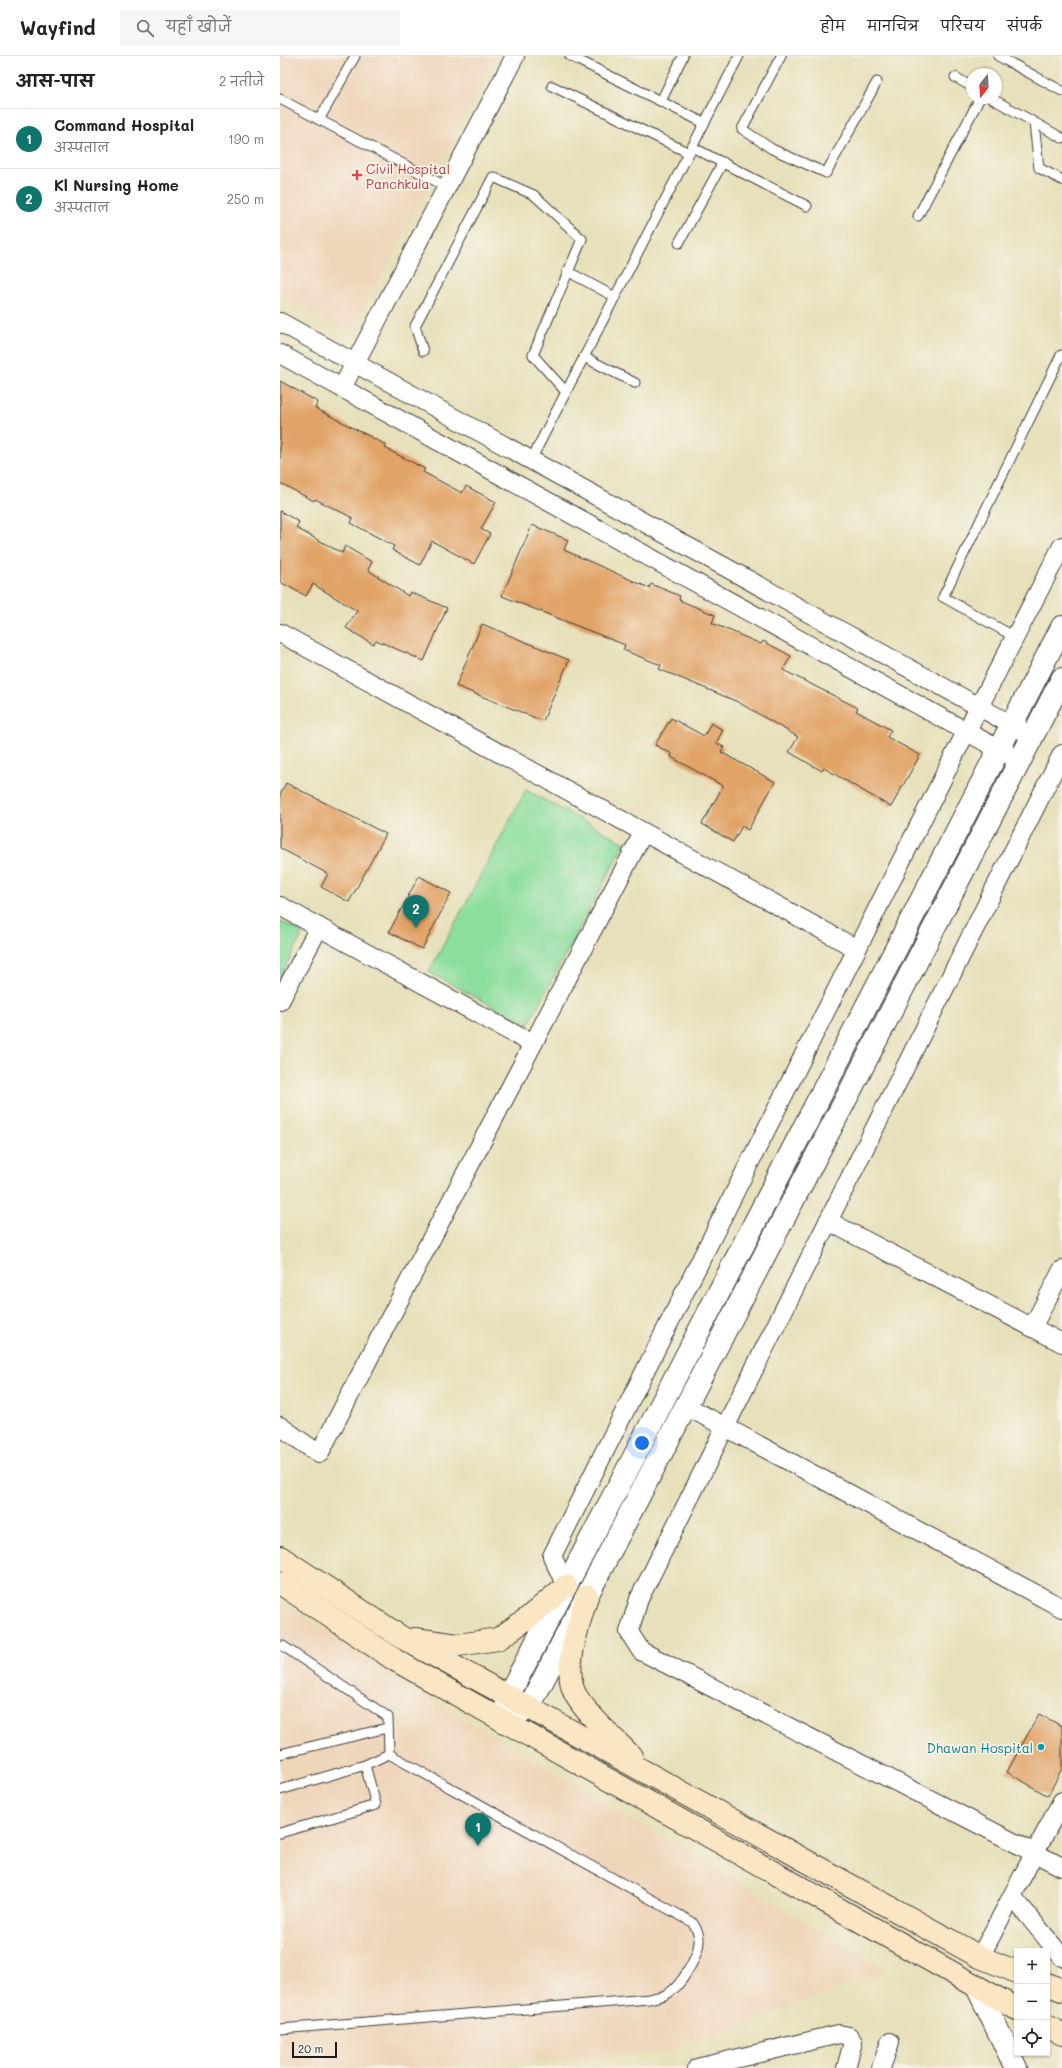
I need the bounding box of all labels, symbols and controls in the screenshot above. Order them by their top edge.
search box [120,10,400,46]
text: Wayfind [20,15,96,40]
text: यहाँ खोजें [166,16,231,36]
text: होम [821,16,845,35]
text: मानचित्र [867,16,919,35]
text: परिचय [941,16,985,35]
text: संपर्क [1007,16,1042,35]
icon: search [134,17,156,39]
north arrow [966,68,1002,104]
text: आस-पास [16,69,94,91]
text: 2 नतीजे [219,72,264,89]
text: Command Hospital [54,115,194,135]
text: 1 [26,130,32,147]
text: 190 m [228,130,264,147]
text: अस्पताल [54,138,109,155]
place label: Civil Hospital Panchkula [366,160,450,192]
marker: Civil Hospital Panchkula [351,169,363,181]
text: Kl Nursing Home [54,175,179,195]
text: 2 [25,190,33,207]
text: 250 m [227,190,264,207]
text: अस्पताल [54,198,109,215]
pin: 2 [403,895,429,928]
your location [632,1433,652,1453]
place label: Dhawan Hospital [927,1739,1033,1756]
marker: Dhawan Hospital [1036,1742,1046,1752]
pin: 1 [465,1813,491,1846]
map controls [1014,1948,1050,2056]
button: + [1014,1948,1050,1984]
button: − [1014,1984,1050,2020]
button: locate [1014,2020,1050,2056]
scale bar [292,2040,337,2059]
text: 20 m [298,2041,323,2056]

